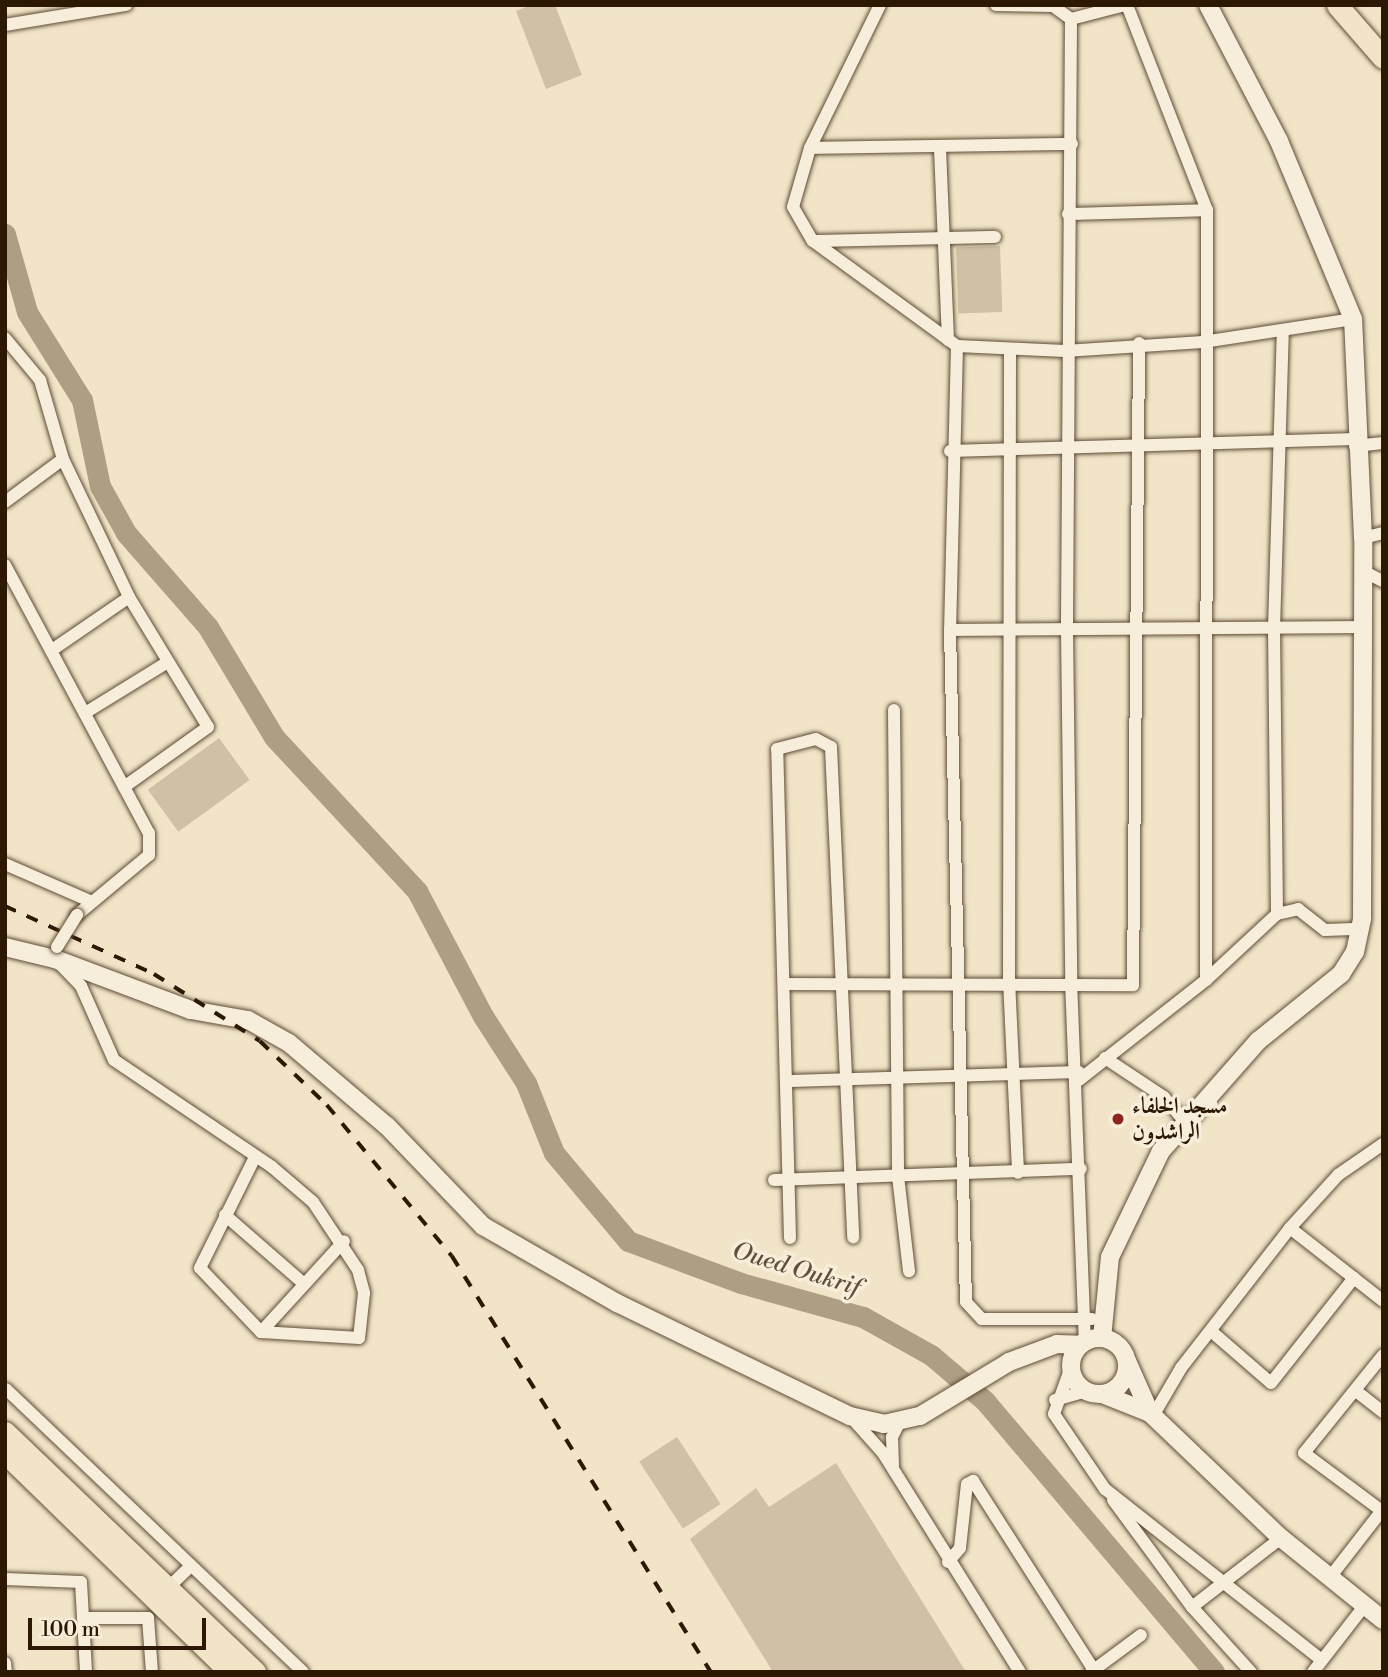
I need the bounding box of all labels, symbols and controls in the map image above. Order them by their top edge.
place label: مسجد الخلفاء الراشدون [1132,1092,1228,1146]
marker: مسجد الخلفاء الراشدون [1110,1111,1126,1127]
water label: Oued Oukrif [729,1237,863,1303]
scale bar [32,1604,210,1648]
text: 100 m [41,1617,100,1643]

